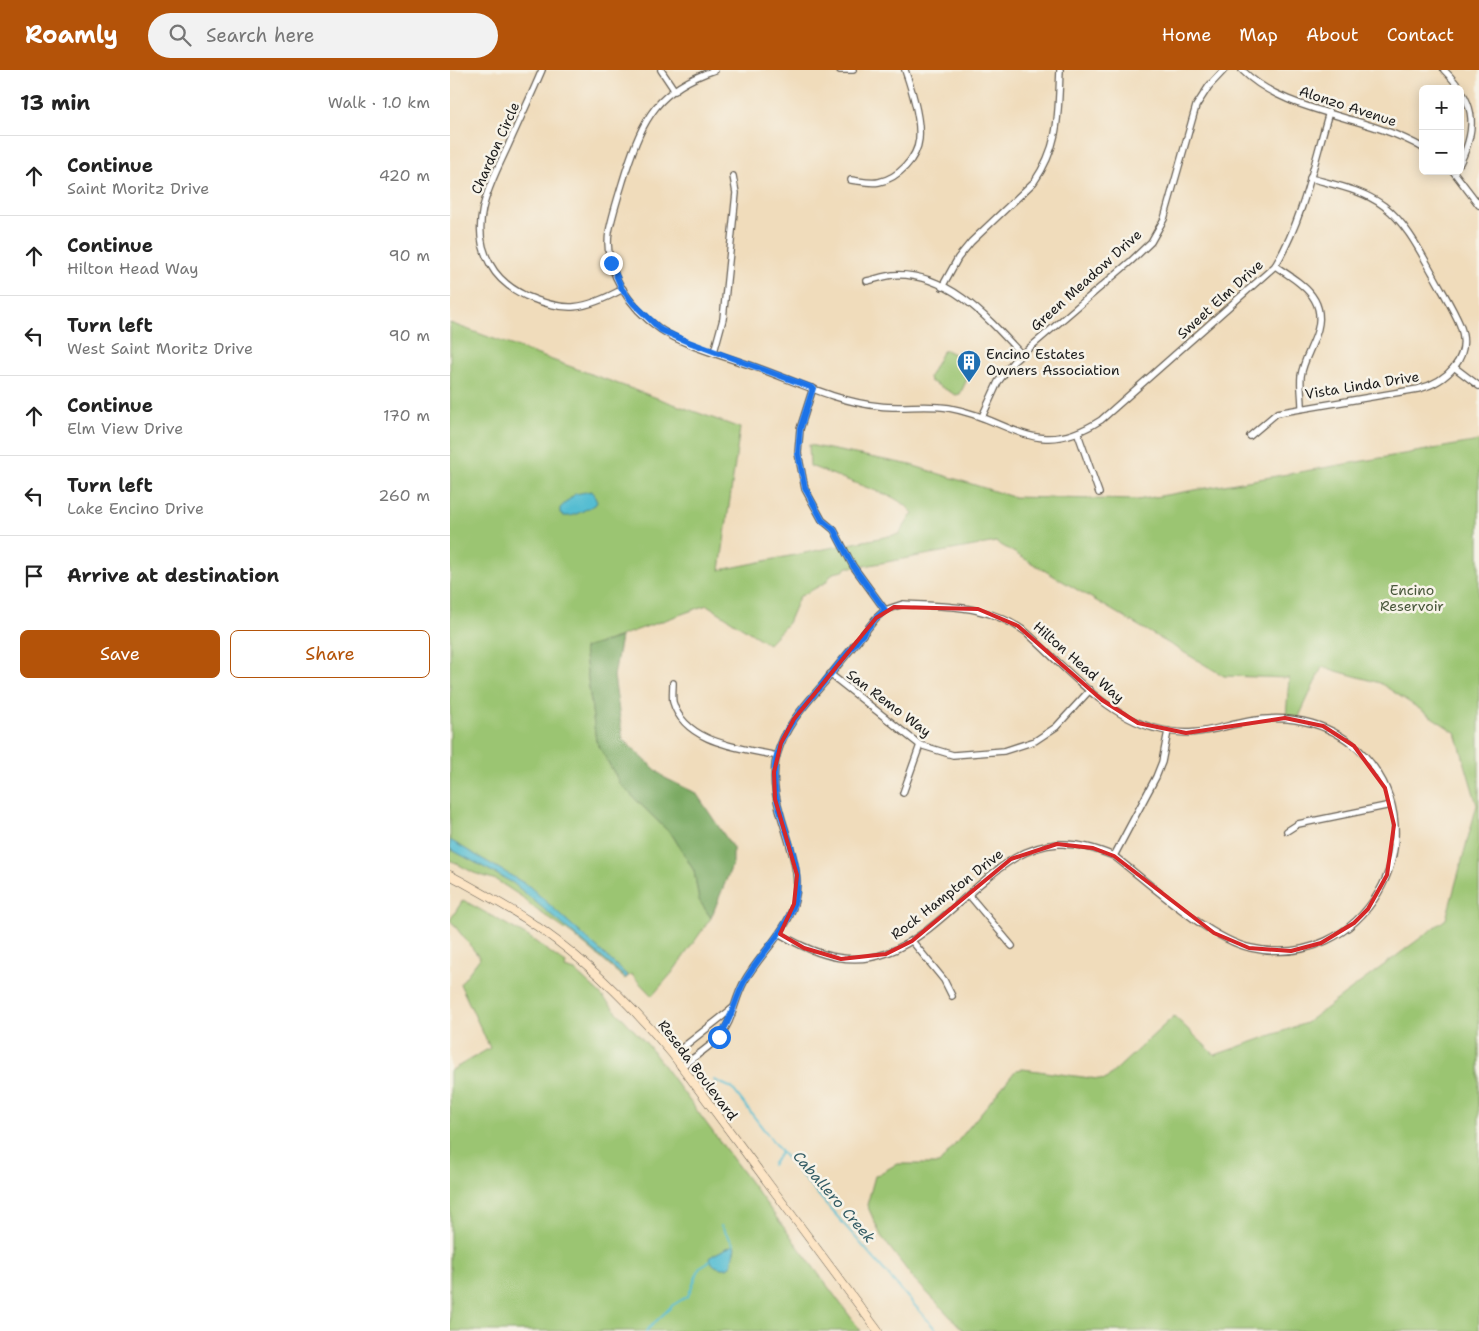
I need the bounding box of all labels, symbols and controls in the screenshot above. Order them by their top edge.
search box [148,13,498,58]
text: Roamly [25,19,118,51]
icon: search [166,21,194,49]
text: Search here [206,23,315,48]
text: Home [1162,23,1211,47]
text: Map [1239,23,1278,47]
text: About [1306,23,1359,47]
text: Contact [1387,23,1454,47]
street label: Alonzo Avenue [1297,82,1399,130]
map controls [1419,85,1464,175]
button: + [1419,85,1464,130]
text: 13 min [20,89,90,117]
text: Walk · 1.0 km [328,92,430,113]
street label: Chardon Circle [467,99,523,197]
button: − [1419,130,1464,175]
text: Continue [67,153,153,178]
icon: ahead [20,162,48,190]
text: 420 m [379,165,430,186]
text: Saint Moritz Drive [67,178,209,199]
street label: Green Meadow Drive [1027,225,1145,335]
text: Continue [67,233,153,258]
icon: ahead [20,242,48,270]
text: 90 m [389,245,430,266]
route end [600,252,623,275]
street label: Sweet Elm Drive [1173,256,1267,342]
text: Hilton Head Way [67,258,198,279]
text: Turn left [67,313,153,338]
icon: left [20,322,48,350]
text: 90 m [389,325,430,346]
text: West Saint Moritz Drive [67,338,253,359]
place label: Encino Estates Owners Association [986,345,1120,379]
building icon: Encino Estates Owners Association [956,349,982,383]
street label: Vista Linda Drive [1304,367,1420,403]
text: Continue [67,393,153,418]
icon: ahead [20,402,48,430]
text: 170 m [383,405,430,426]
text: Elm View Drive [67,418,183,439]
text: Turn left [67,473,153,498]
icon: left [20,482,48,510]
text: 260 m [378,485,430,506]
text: Lake Encino Drive [67,498,204,519]
icon: arrive [20,562,48,590]
text: Arrive at destination [67,563,279,588]
park label: Encino Reservoir [1380,581,1444,615]
street label: Hilton Head Way [1030,617,1128,707]
button: Save [20,630,220,678]
button: Share [230,630,430,678]
street label: San Remo Way [843,665,935,741]
street label: Rock Hampton Drive [887,844,1007,944]
street label: Reseda Boulevard [654,1016,742,1124]
route start [708,1026,731,1049]
water label: Caballero Creek [788,1147,880,1248]

